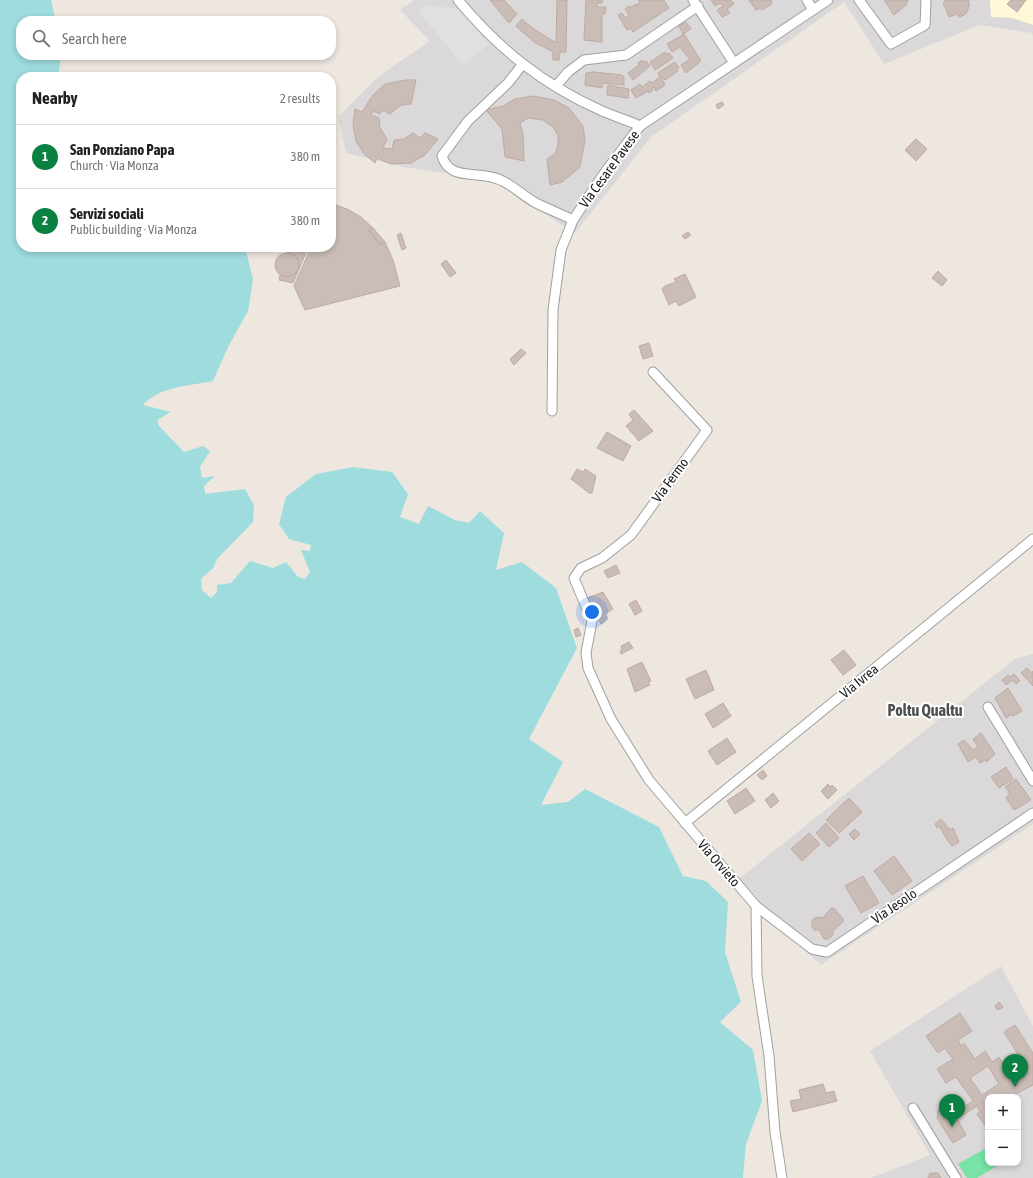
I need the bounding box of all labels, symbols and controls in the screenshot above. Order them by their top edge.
search box [16,16,336,60]
icon: search [30,27,52,49]
text: Search here [62,30,127,47]
text: Nearby [32,88,78,108]
text: 2 results [280,91,320,106]
street label: Via Cesare Pavese [576,127,642,211]
text: San Ponziano Papa [70,141,174,158]
text: 1 [42,149,48,164]
text: 380 m [291,149,320,164]
text: Church · Via Monza [70,158,159,173]
text: Servizi sociali [70,205,144,222]
text: 2 [42,213,48,228]
text: 380 m [291,213,320,228]
text: Public building · Via Monza [70,222,197,237]
street label: Via Fermo [649,455,691,505]
your location [582,602,602,622]
street label: Via Ivrea [837,661,881,701]
district label: Poltu Qualtu [887,701,963,719]
street label: Via Orvieto [694,836,744,890]
street label: Via Jesolo [868,885,920,927]
pin: 2 [1002,1054,1028,1087]
pin: 1 [939,1094,965,1127]
map controls [985,1094,1021,1166]
button: + [985,1094,1021,1130]
button: − [985,1130,1021,1166]

